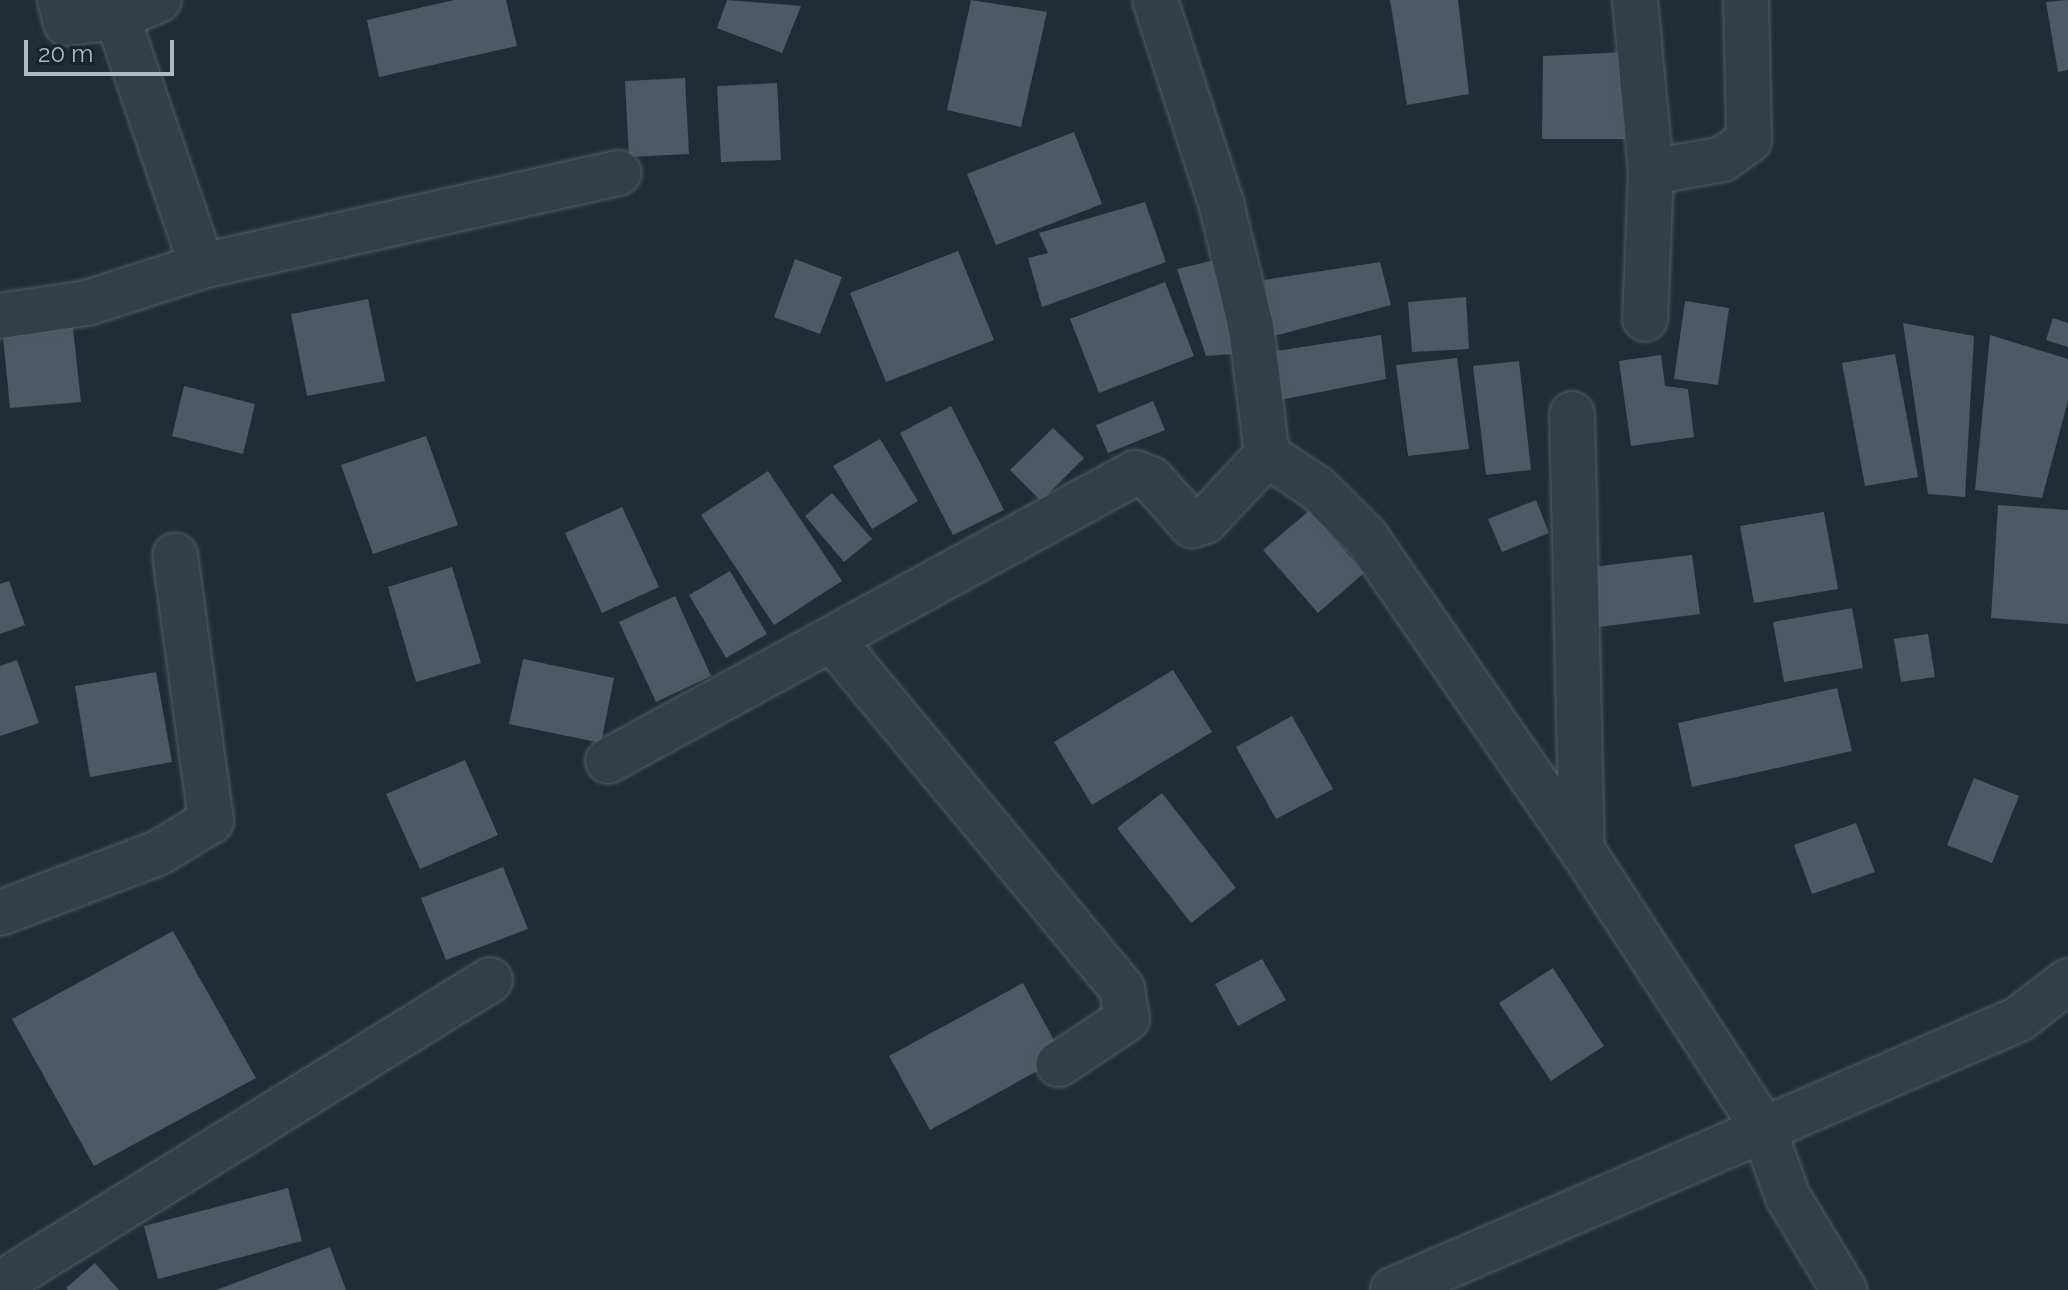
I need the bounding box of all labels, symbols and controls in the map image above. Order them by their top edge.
scale bar [28,24,178,74]
text: 20 m [38,39,93,68]

